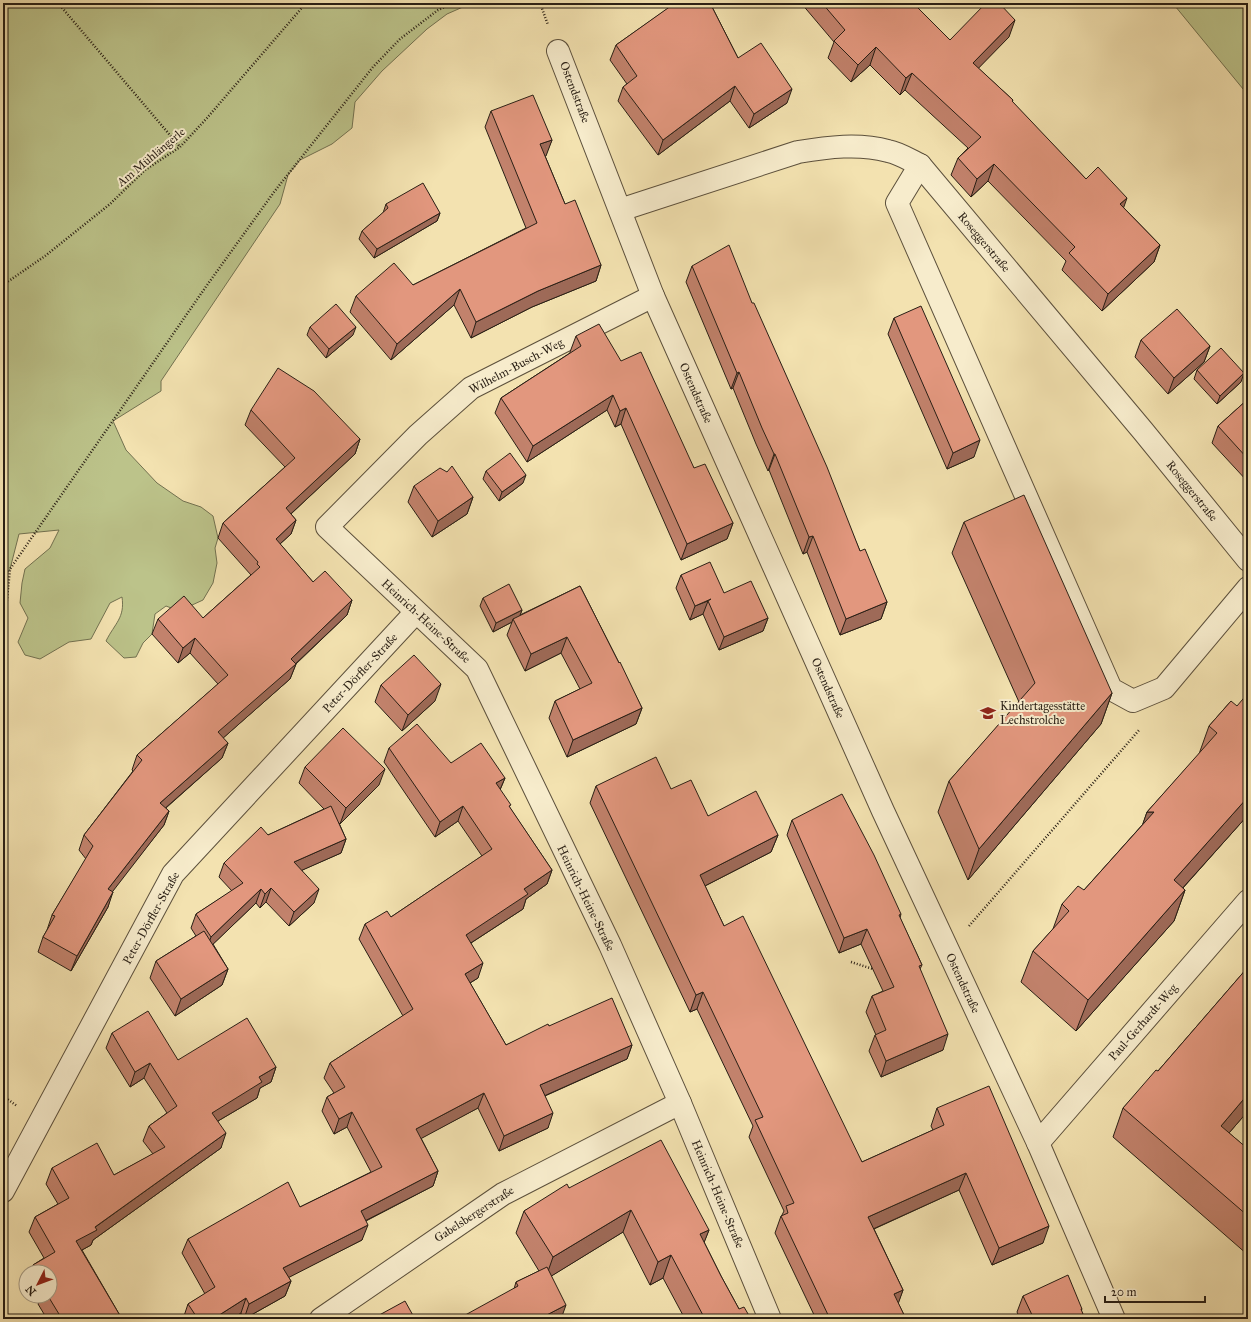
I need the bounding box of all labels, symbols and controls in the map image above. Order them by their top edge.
street label: Ostendstraße [557,59,593,125]
street label: Am Mühlängerle [114,125,188,191]
street label: Roseggerstraße [954,209,1013,275]
street label: Wilhelm-Busch-Weg [466,335,566,398]
street label: Ostendstraße [676,361,716,425]
street label: Roseggerstraße [1163,458,1221,525]
street label: Heinrich-Heine-Straße [379,576,473,666]
street label: Peter-Dörfler-Straße [320,630,400,716]
street label: Ostendstraße [808,656,848,720]
place label: Kindertagesstätte Lechstrolche [1000,699,1085,727]
school or university icon: Kindertagesstätte Lechstrolche [979,704,997,722]
street label: Heinrich-Heine-Straße [554,843,618,953]
street label: Peter-Dörfler-Straße [120,869,182,967]
street label: Ostendstraße [943,951,983,1015]
street label: Paul-Gerhardt-Weg [1106,980,1181,1064]
street label: Heinrich-Heine-Straße [689,1138,747,1250]
street label: Gabelsbergerstraße [432,1183,517,1246]
north arrow [18,1264,58,1304]
scale bar [1105,1278,1205,1304]
text: N [23,1282,39,1298]
text: 20 m [1111,1285,1137,1299]

